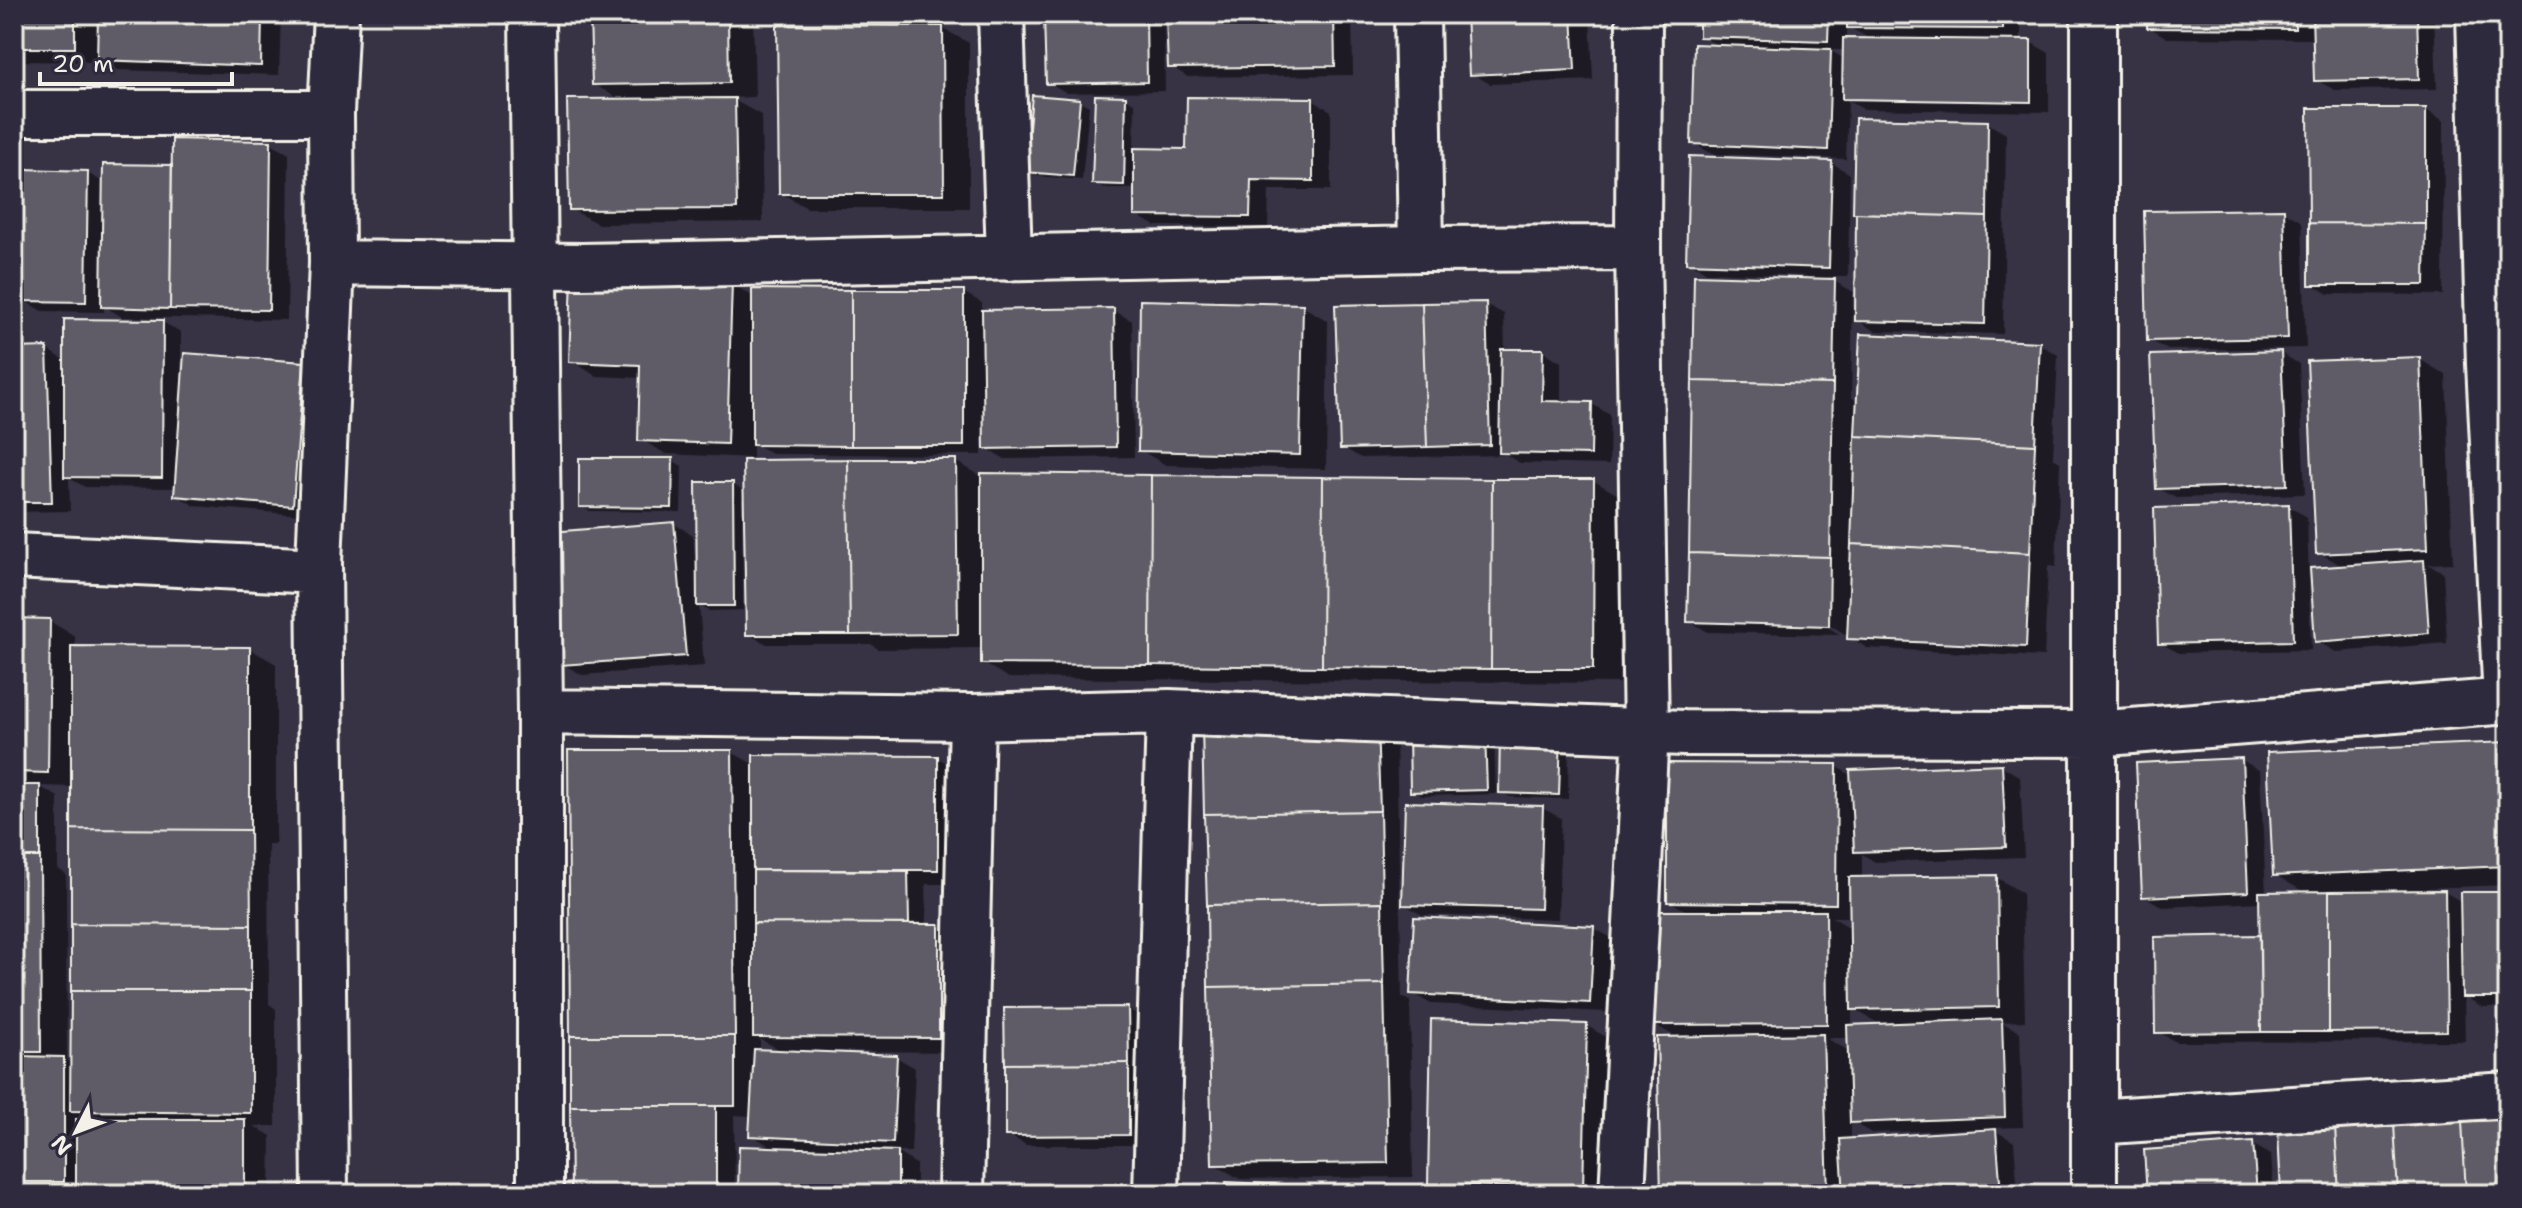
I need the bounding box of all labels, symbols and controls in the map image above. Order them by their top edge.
scale bar [40,36,232,86]
text: 20 m [52,48,114,80]
north arrow [36,1092,116,1172]
text: N [45,1129,78,1161]

